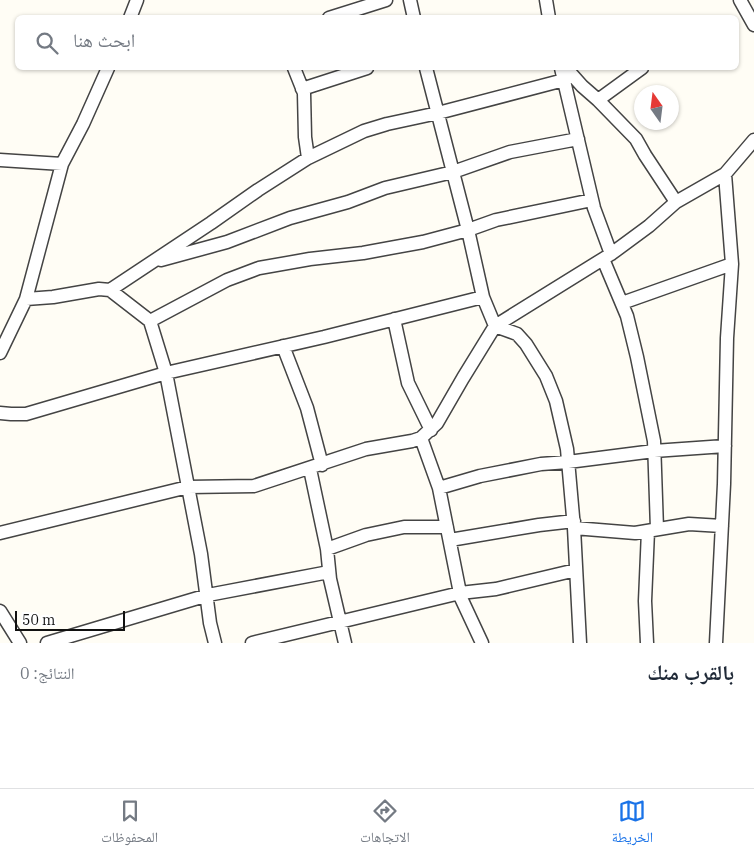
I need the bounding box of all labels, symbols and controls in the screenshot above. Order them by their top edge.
search box [15,15,739,70]
text: ابحث هنا [73,28,135,52]
icon: search [33,29,61,57]
north arrow [634,85,679,130]
scale bar [15,608,125,631]
text: 50 m [22,611,55,629]
text: بالقرب منك [647,658,734,686]
text: النتائج: 0 [20,663,75,683]
tab: المحفوظات [101,797,158,851]
tab: الاتجاهات [360,797,410,851]
tab: الخريطة [612,797,653,851]

